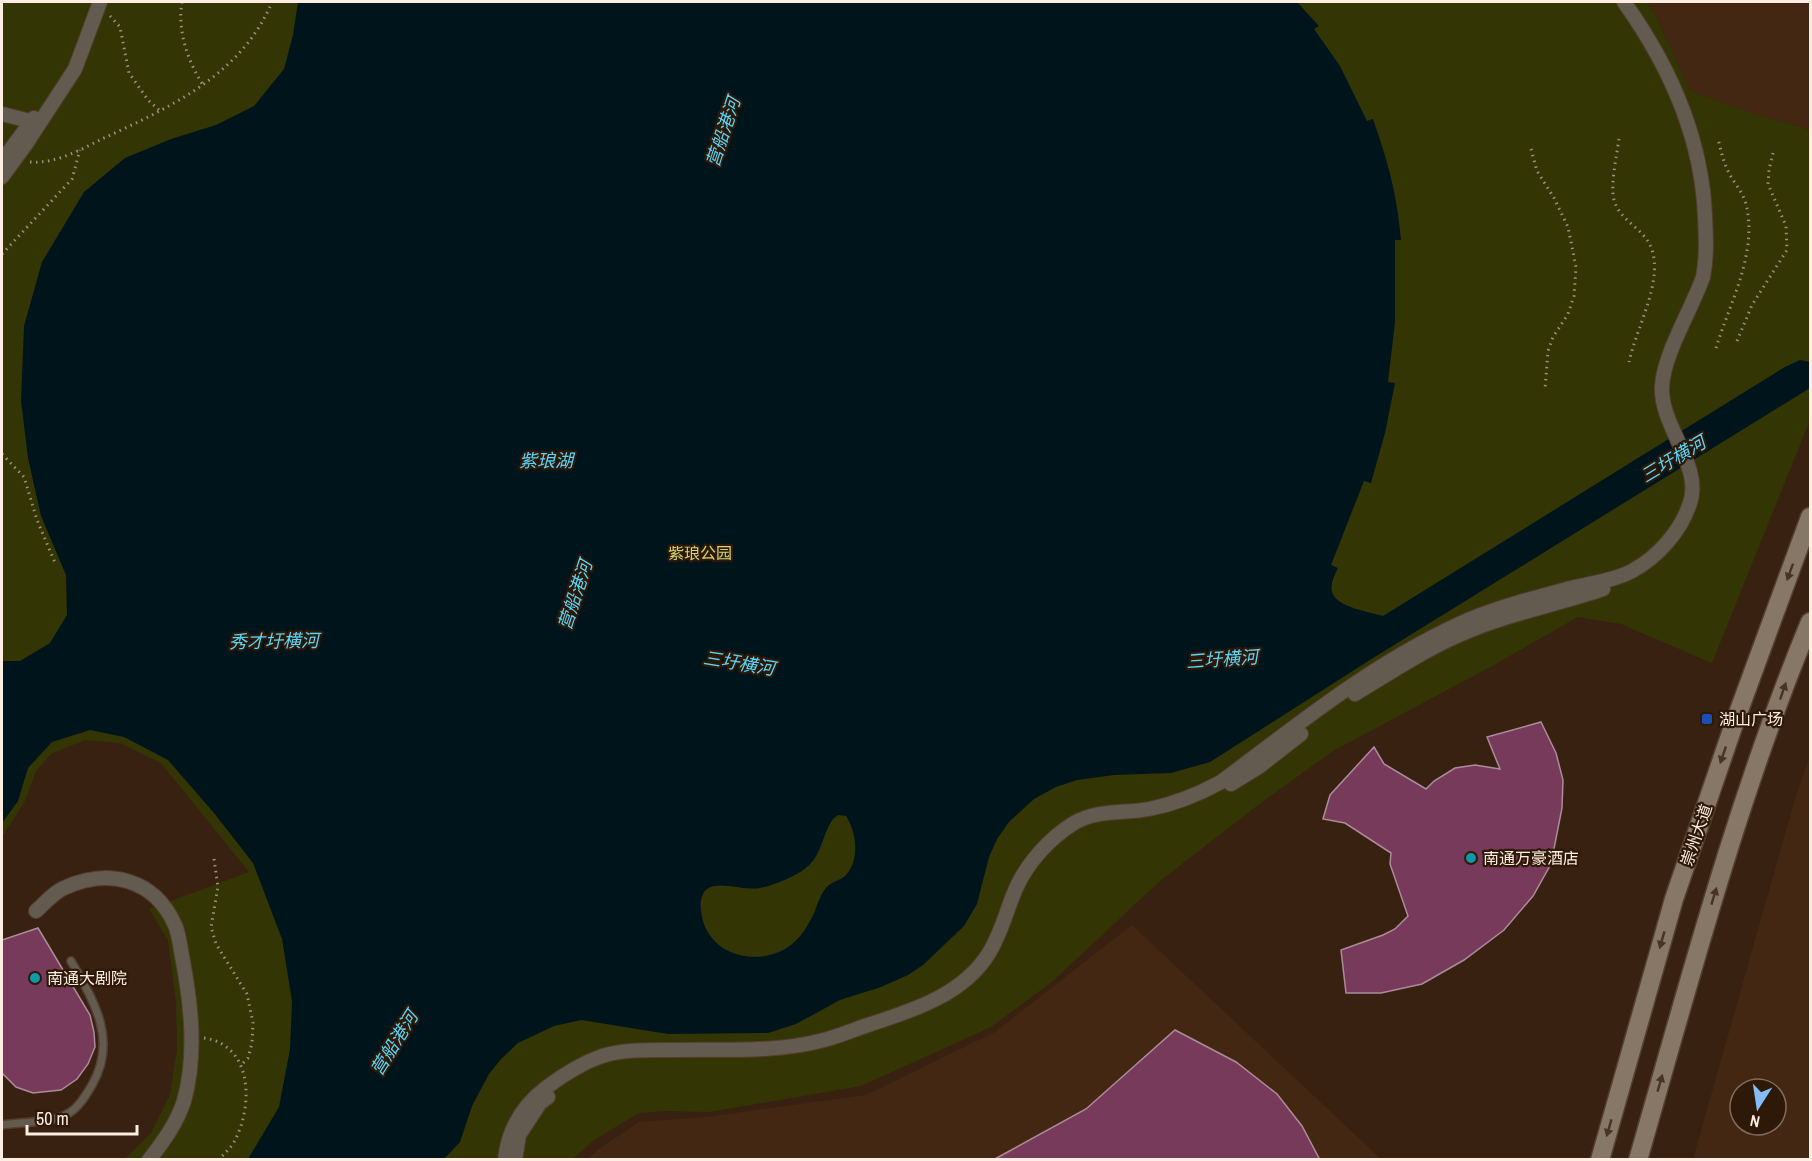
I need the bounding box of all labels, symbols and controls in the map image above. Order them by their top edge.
water label: 营船港河 [700,91,747,170]
water label: 三圩横河 [1636,428,1713,488]
water label: 紫琅湖 [519,448,576,473]
park label: 紫琅公园 [668,542,732,564]
water label: 营船港河 [552,554,599,633]
one-way arrow [1785,563,1794,581]
water label: 秀才圩横河 [229,628,322,654]
water label: 三圩横河 [1185,644,1262,674]
water label: 三圩横河 [701,645,779,681]
one-way arrow [1778,682,1788,700]
place label: 湖山广场 [1719,708,1783,730]
marker: 湖山广场 [1700,712,1714,726]
one-way arrow [1718,746,1727,764]
street label: 崇州大道 [1675,801,1717,869]
place label: 南通万豪酒店 [1483,847,1579,869]
marker: 南通万豪酒店 [1464,851,1478,865]
one-way arrow [1710,887,1719,905]
one-way arrow [1657,931,1666,949]
place label: 南通大剧院 [47,967,127,989]
marker: 南通大剧院 [28,971,42,985]
water label: 营船港河 [364,1003,425,1080]
one-way arrow [1656,1074,1665,1092]
north arrow [1728,1077,1788,1137]
scale bar [27,1098,136,1136]
text: 50 m [36,1106,69,1131]
text: N [1748,1110,1762,1133]
one-way arrow [1604,1119,1613,1137]

